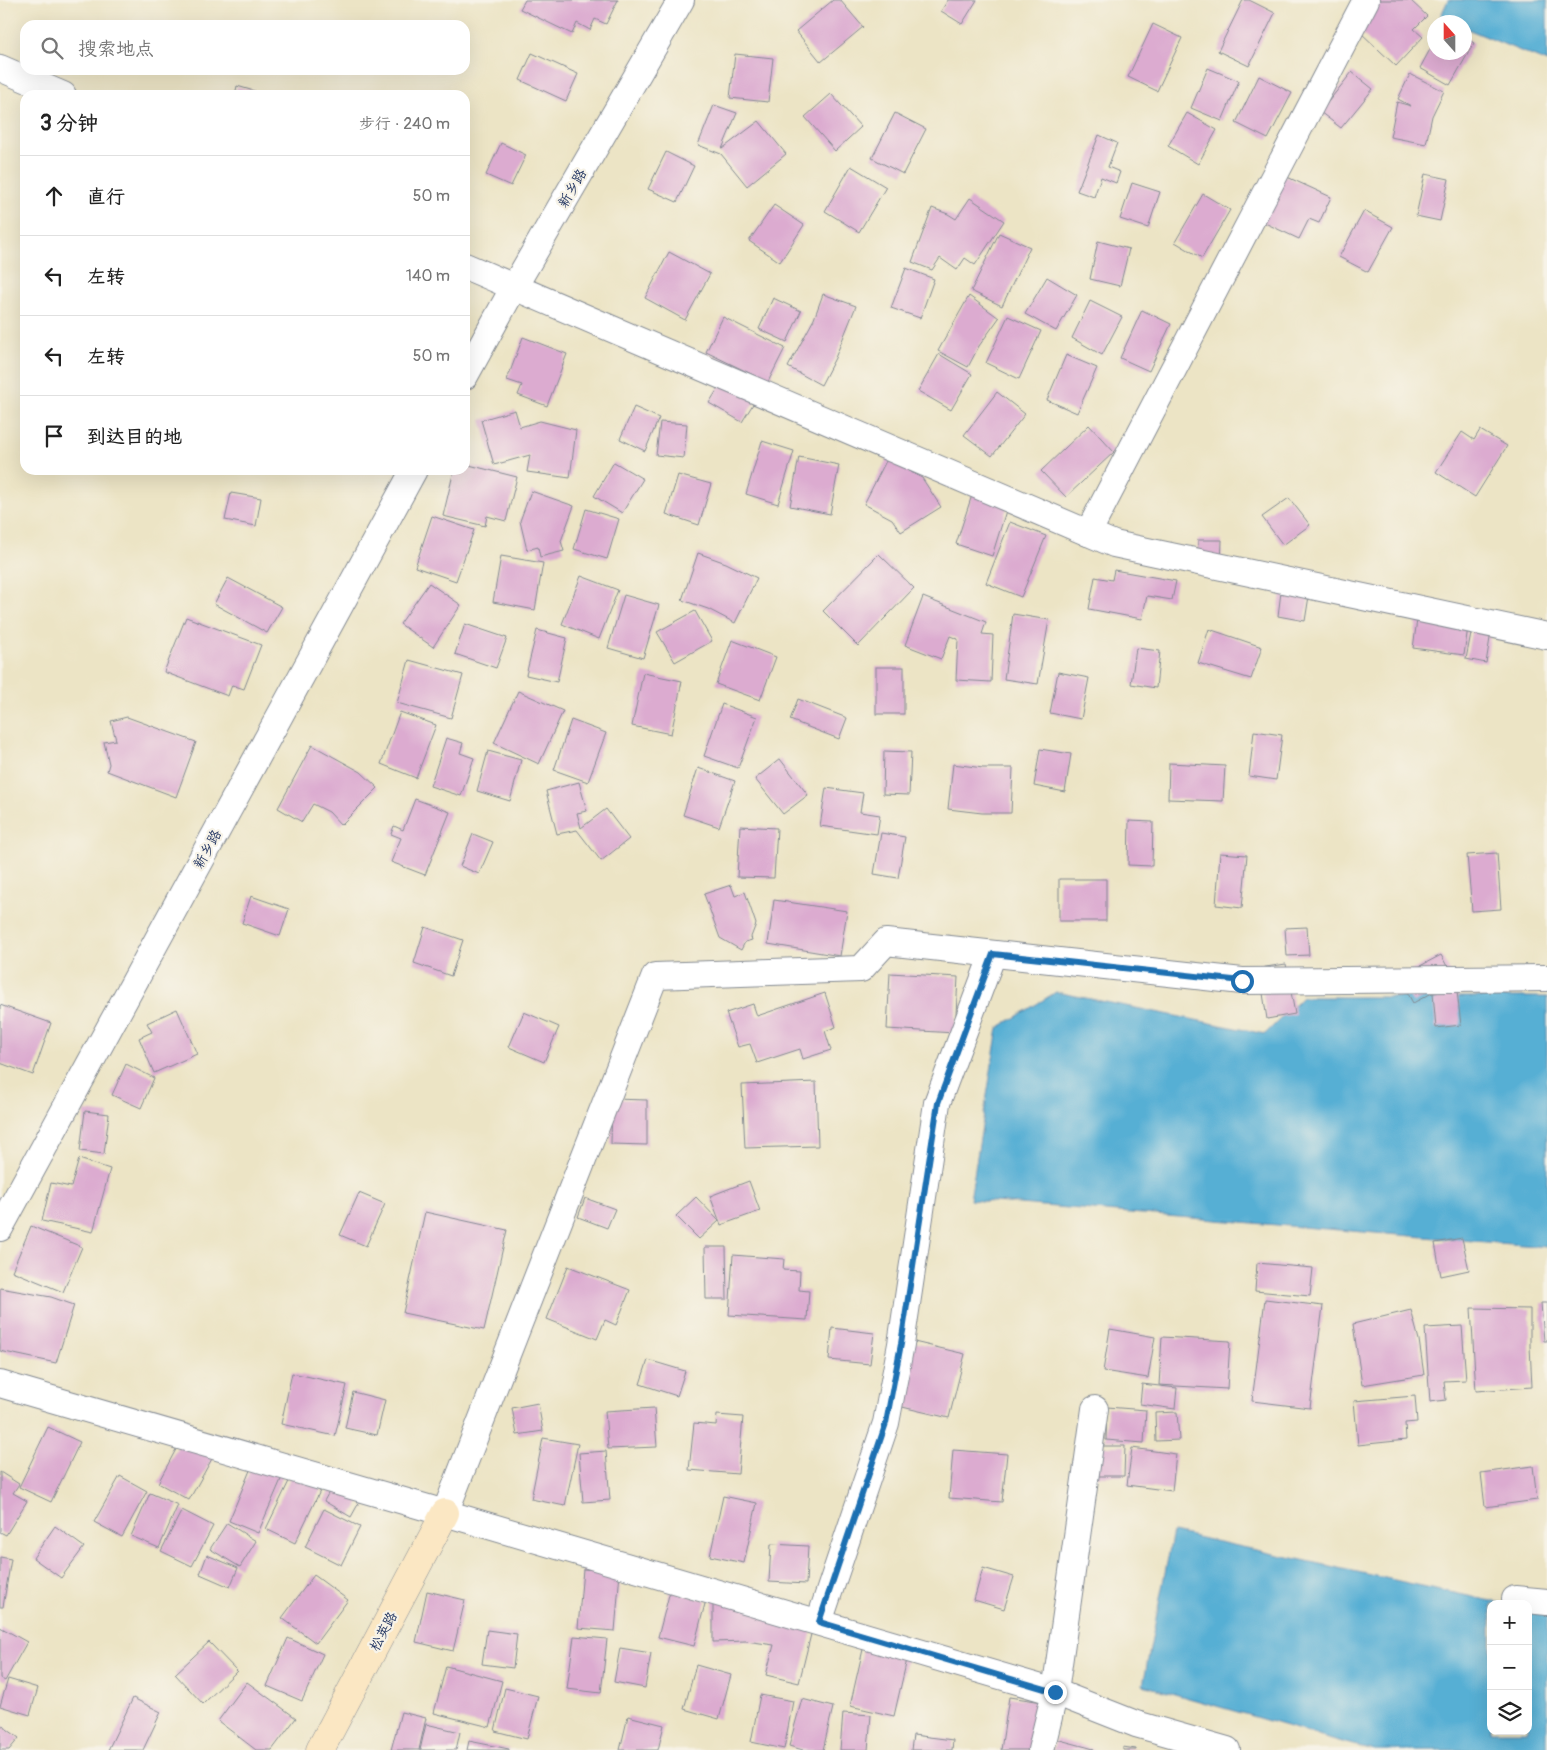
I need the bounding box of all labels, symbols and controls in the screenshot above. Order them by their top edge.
north arrow [1427,15,1472,60]
search box [20,20,470,75]
icon: search [38,34,66,62]
text: 搜索地点 [78,37,154,61]
text: 3 分钟 [40,110,98,137]
text: 步行 · 240 m [359,114,450,134]
street label: 新乡路 [555,166,590,211]
icon: ahead [40,182,68,210]
text: 直行 [87,185,125,209]
text: 50 m [413,186,450,206]
icon: left [40,262,68,290]
text: 左转 [87,265,125,289]
text: 140 m [406,266,450,286]
icon: left [40,342,68,370]
text: 左转 [87,345,125,369]
text: 50 m [413,346,450,366]
icon: arrive [40,422,68,450]
text: 到达目的地 [87,425,182,449]
street label: 新乡路 [190,827,225,872]
route start [1231,970,1254,993]
map controls [1487,1600,1532,1735]
button: + [1487,1600,1532,1645]
street label: 松英路 [366,1609,401,1654]
button: − [1487,1645,1532,1690]
route end [1044,1681,1067,1704]
button: layers [1487,1690,1532,1735]

